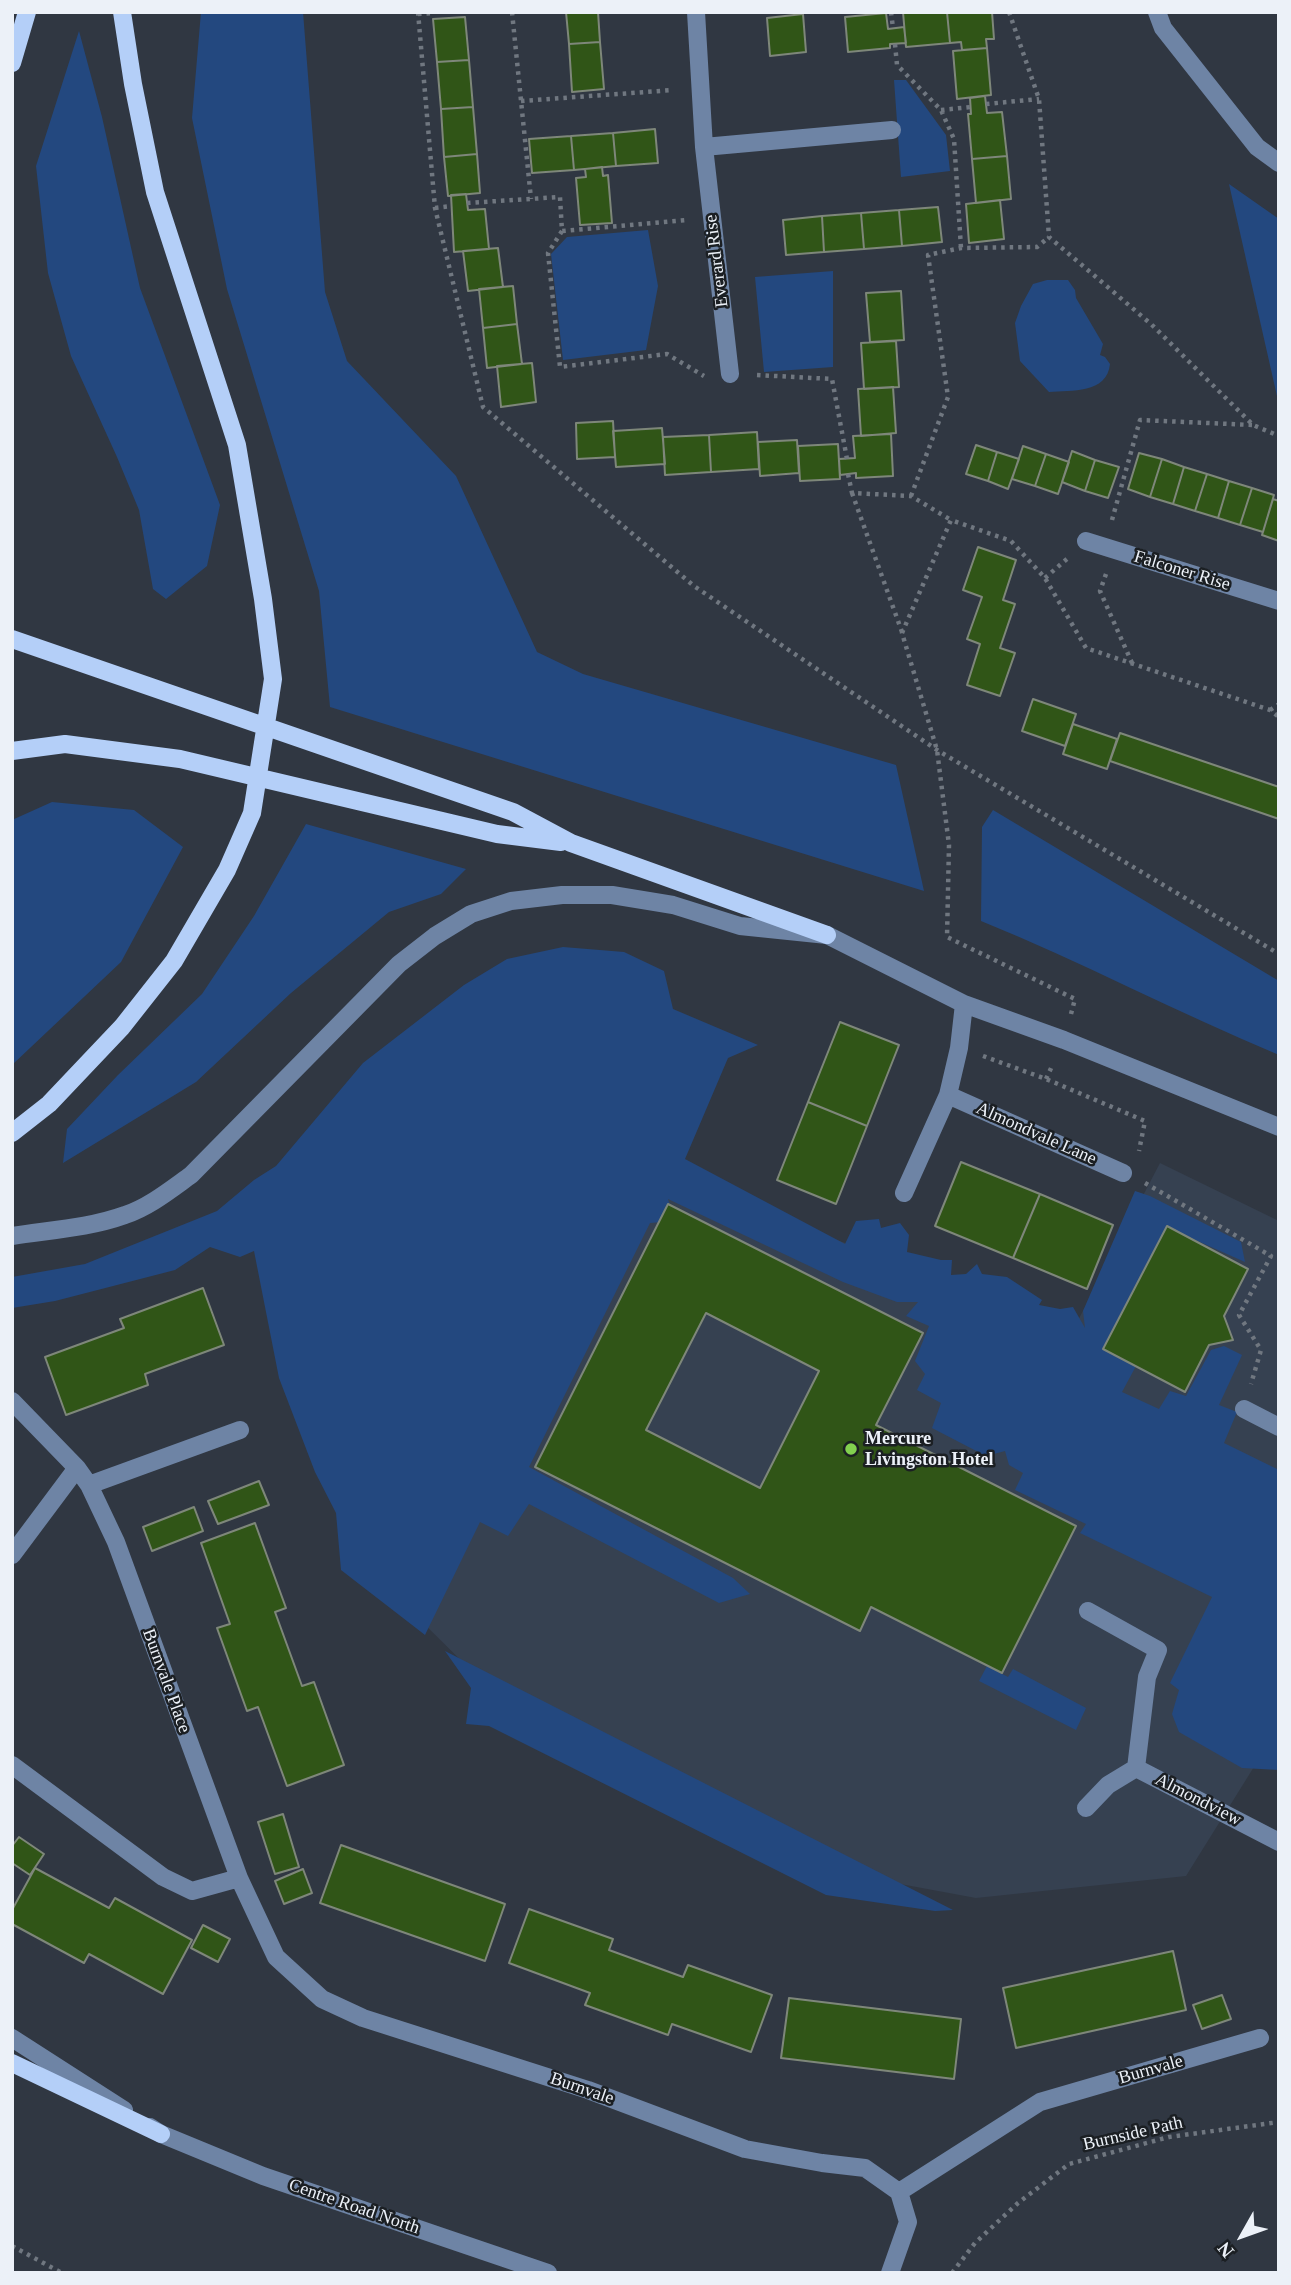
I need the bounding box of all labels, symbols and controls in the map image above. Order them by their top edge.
street label: Everard Rise [701,213,733,309]
street label: Falconer Rise [1131,546,1233,596]
street label: Almondvale Lane [972,1098,1100,1170]
place label: Mercure Livingston Hotel [865,1428,994,1470]
marker: Mercure Livingston Hotel [843,1441,859,1457]
street label: Burnvale Place [137,1626,195,1736]
street label: Almondview [1151,1769,1245,1831]
street label: Burnvale [1116,2051,1186,2089]
street label: Burnvale [547,2068,617,2110]
street label: Burnside Path [1081,2112,1185,2156]
street label: Centre Road North [286,2174,422,2240]
north arrow [1207,2201,1277,2271]
text: N [1213,2238,1238,2262]

